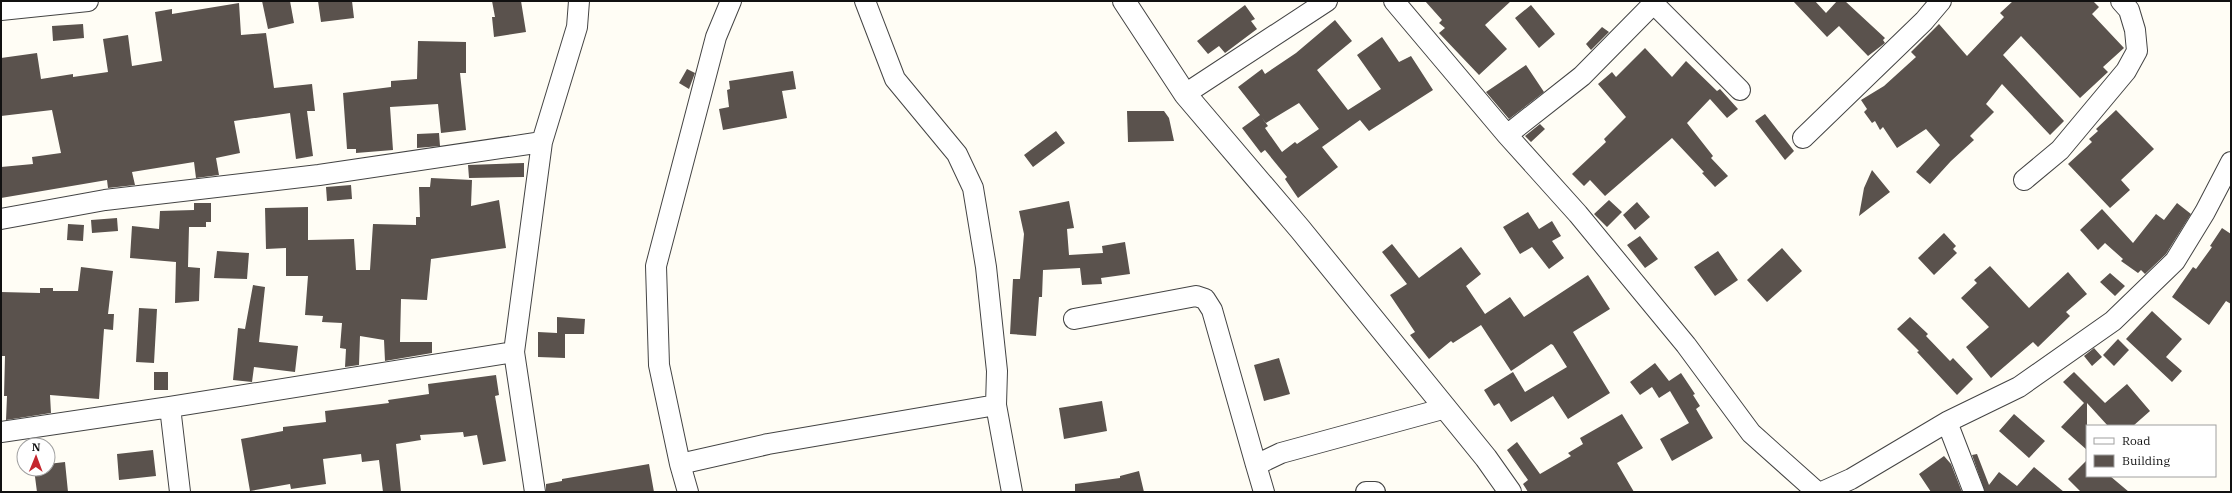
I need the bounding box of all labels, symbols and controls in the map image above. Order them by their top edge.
legend [2086,425,2216,477]
text: Road [2122,433,2151,448]
north arrow [16,437,56,477]
text: N [32,440,41,454]
text: Building [2122,453,2170,468]

